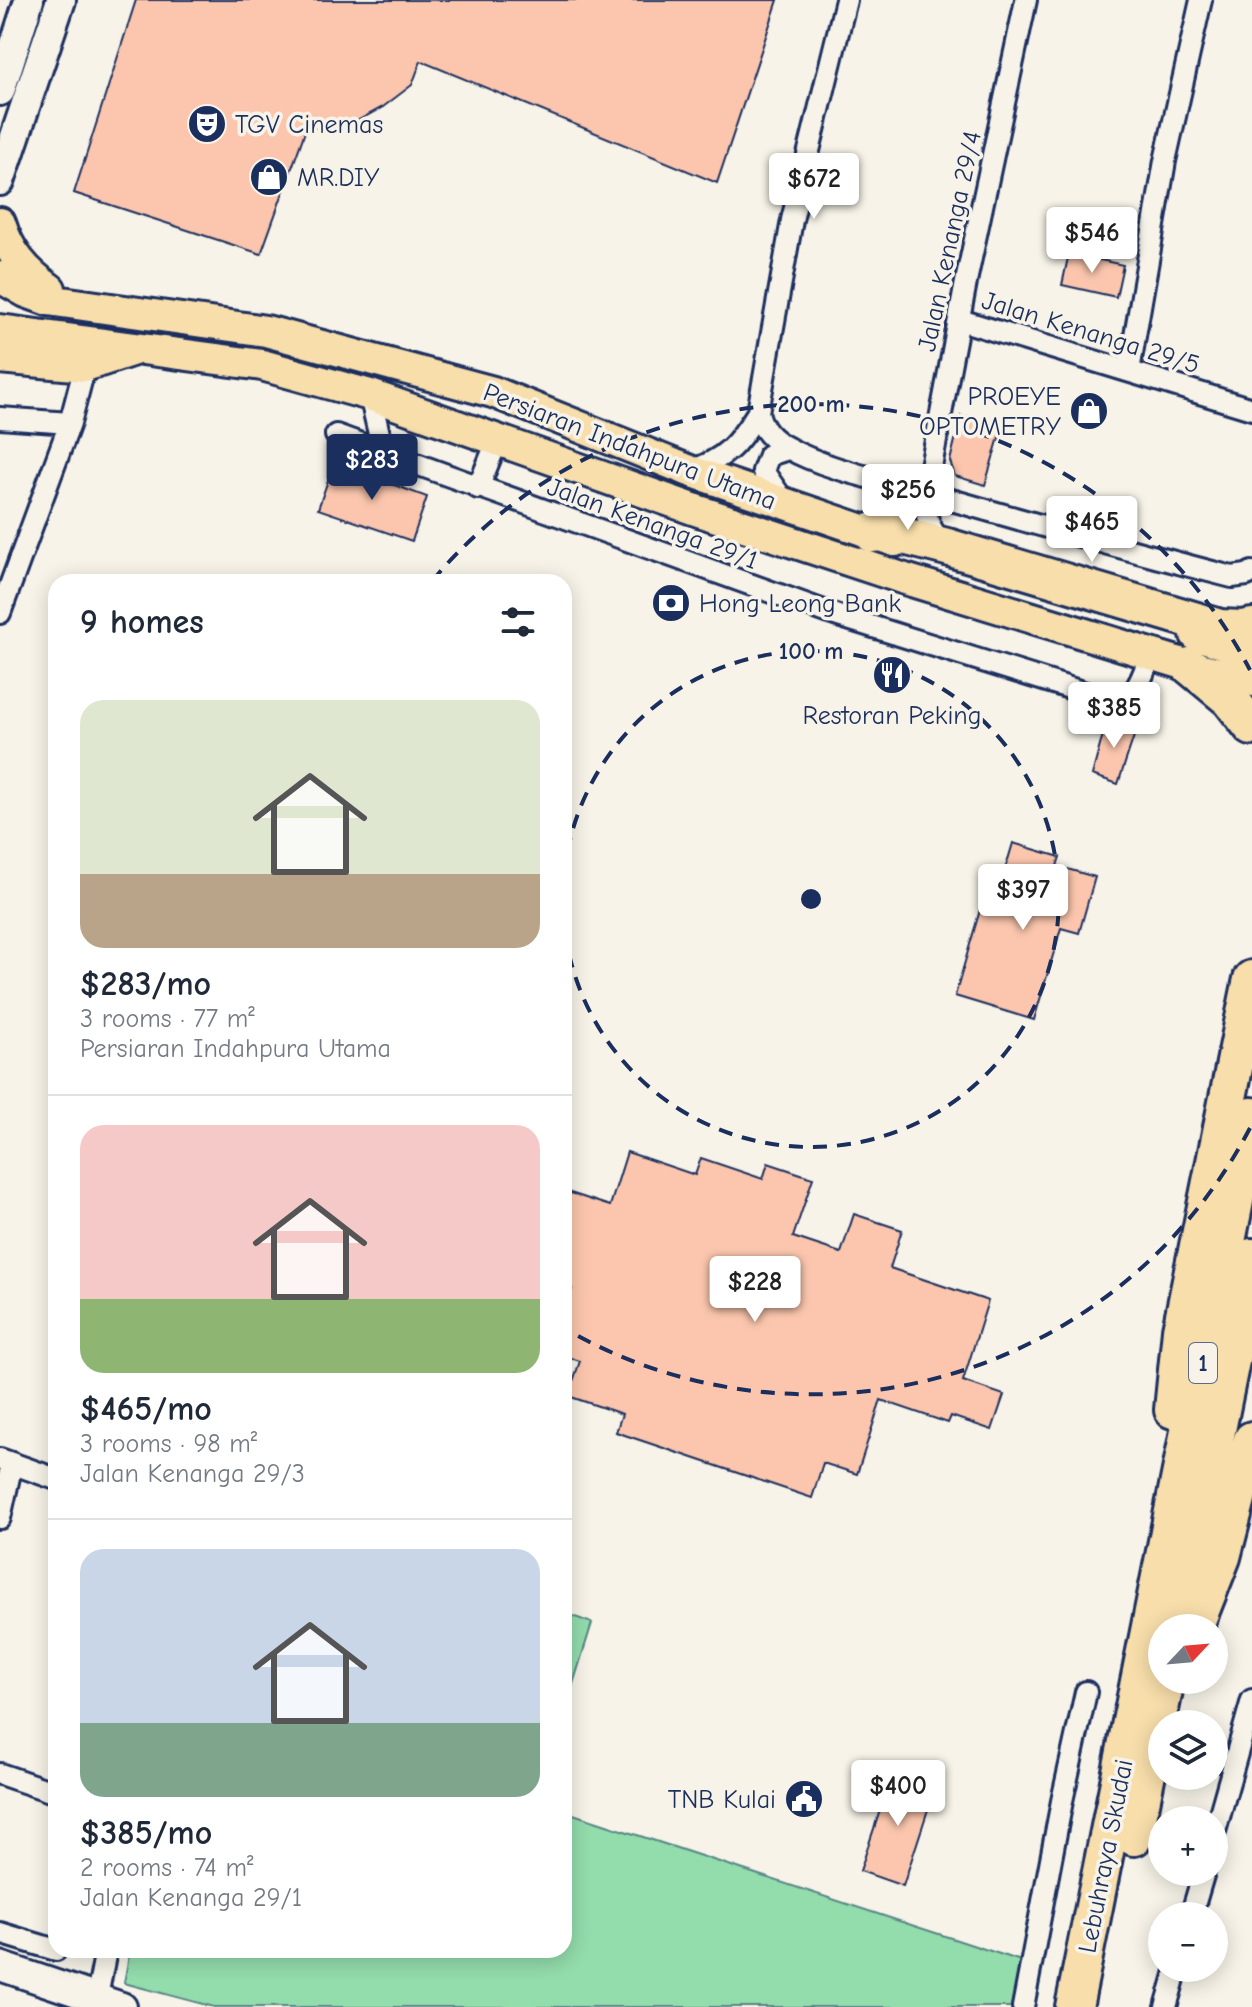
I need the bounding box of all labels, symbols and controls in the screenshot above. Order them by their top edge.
theatre icon: TGV Cinemas [186,103,228,145]
place label: TGV Cinemas [235,110,383,140]
street label: Jalan Kenanga 29/4 [912,128,988,354]
pin: $672 [767,153,861,221]
shop icon: MR.DIY [248,156,290,198]
place label: MR.DIY [297,163,380,193]
text: $672 [787,164,841,194]
pin: $546 [1045,207,1139,275]
text: $546 [1064,218,1120,248]
street label: Jalan Kenanga 29/5 [978,286,1203,380]
street label: Persiaran Indahpura Utama [479,377,780,517]
place label: PROEYE OPTOMETRY [919,382,1062,442]
text: 200 m [777,390,845,418]
shop icon: PROEYE OPTOMETRY [1068,390,1110,432]
pin: $283 [325,434,419,502]
text: $283 [345,445,399,475]
pin: $256 [861,464,955,532]
street label: Jalan Kenanga 29/1 [543,472,762,576]
text: $256 [880,475,936,505]
pin: $465 [1045,496,1139,564]
text: $465 [1064,507,1120,537]
bank icon: Hong Leong Bank [650,582,692,624]
place label: Hong Leong Bank [699,589,901,619]
icon: filters [496,600,540,644]
text: 9 homes [80,602,204,642]
text: 100 m [779,637,843,665]
restaurant icon: Restoran Peking [871,654,913,696]
pin: $385 [1067,682,1161,750]
text: $385 [1086,693,1142,723]
place label: Restoran Peking [803,701,981,731]
icon: home [238,752,382,896]
pin: $397 [976,864,1070,932]
text: $397 [996,875,1050,905]
centre of rings [797,885,825,913]
text: $283/mo [80,964,211,1004]
text: 3 rooms · 77 m² [80,1004,255,1034]
text: Persiaran Indahpura Utama [80,1034,391,1064]
icon: home [238,1177,382,1321]
pin: $228 [708,1256,802,1324]
text: $228 [728,1267,782,1297]
road number: 1 [1189,1343,1217,1383]
text: $465/mo [80,1389,212,1429]
text: 3 rooms · 98 m² [80,1429,257,1459]
text: Jalan Kenanga 29/3 [80,1459,305,1489]
icon: home [238,1601,382,1745]
north arrow [1148,1614,1228,1694]
map controls [1148,1614,1228,1982]
button: layers [1148,1710,1228,1790]
street label: Lebuhraya Skudai [1072,1757,1139,1956]
pin: $400 [851,1760,945,1828]
text: $400 [869,1771,927,1801]
public building icon: TNB Kulai [783,1778,825,1820]
place label: TNB Kulai [668,1785,776,1815]
button: + [1148,1806,1228,1886]
text: $385/mo [80,1813,212,1853]
text: 2 rooms · 74 m² [80,1853,253,1883]
text: Jalan Kenanga 29/1 [80,1883,302,1913]
button: − [1148,1902,1228,1982]

